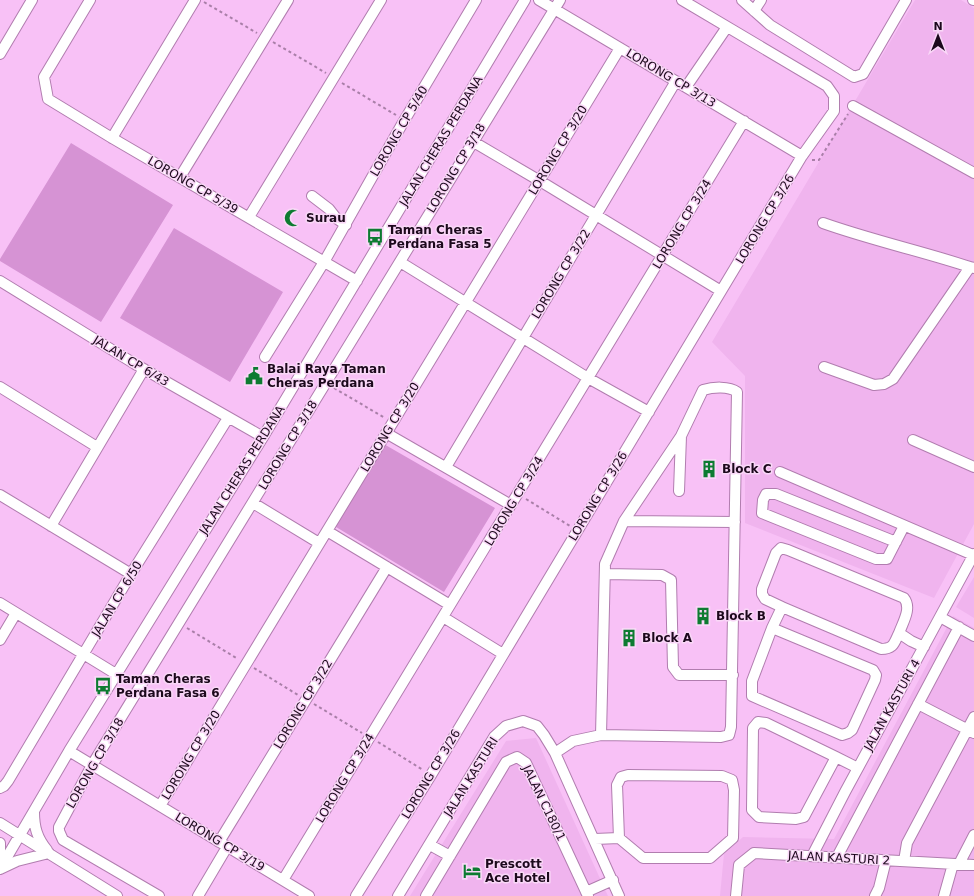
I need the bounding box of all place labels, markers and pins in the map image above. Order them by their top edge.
mosque icon: Surau [283,208,303,228]
place label: Surau [306,211,346,225]
place label: Taman Cheras Perdana Fasa 5 [388,223,492,251]
bus stop icon: Taman Cheras Perdana Fasa 5 [365,227,385,247]
place label: Balai Raya Taman Cheras Perdana [267,362,386,390]
public building icon: Balai Raya Taman Cheras Perdana [244,366,264,386]
building icon: Block C [699,459,719,479]
place label: Block C [722,462,772,476]
building icon: Block B [693,606,713,626]
place label: Block B [716,609,766,623]
building icon: Block A [619,628,639,648]
place label: Block A [642,631,693,645]
place label: Taman Cheras Perdana Fasa 6 [116,672,220,700]
bus stop icon: Taman Cheras Perdana Fasa 6 [93,676,113,696]
place label: Prescott Ace Hotel [485,857,550,885]
hotel icon: Prescott Ace Hotel [462,861,482,881]

